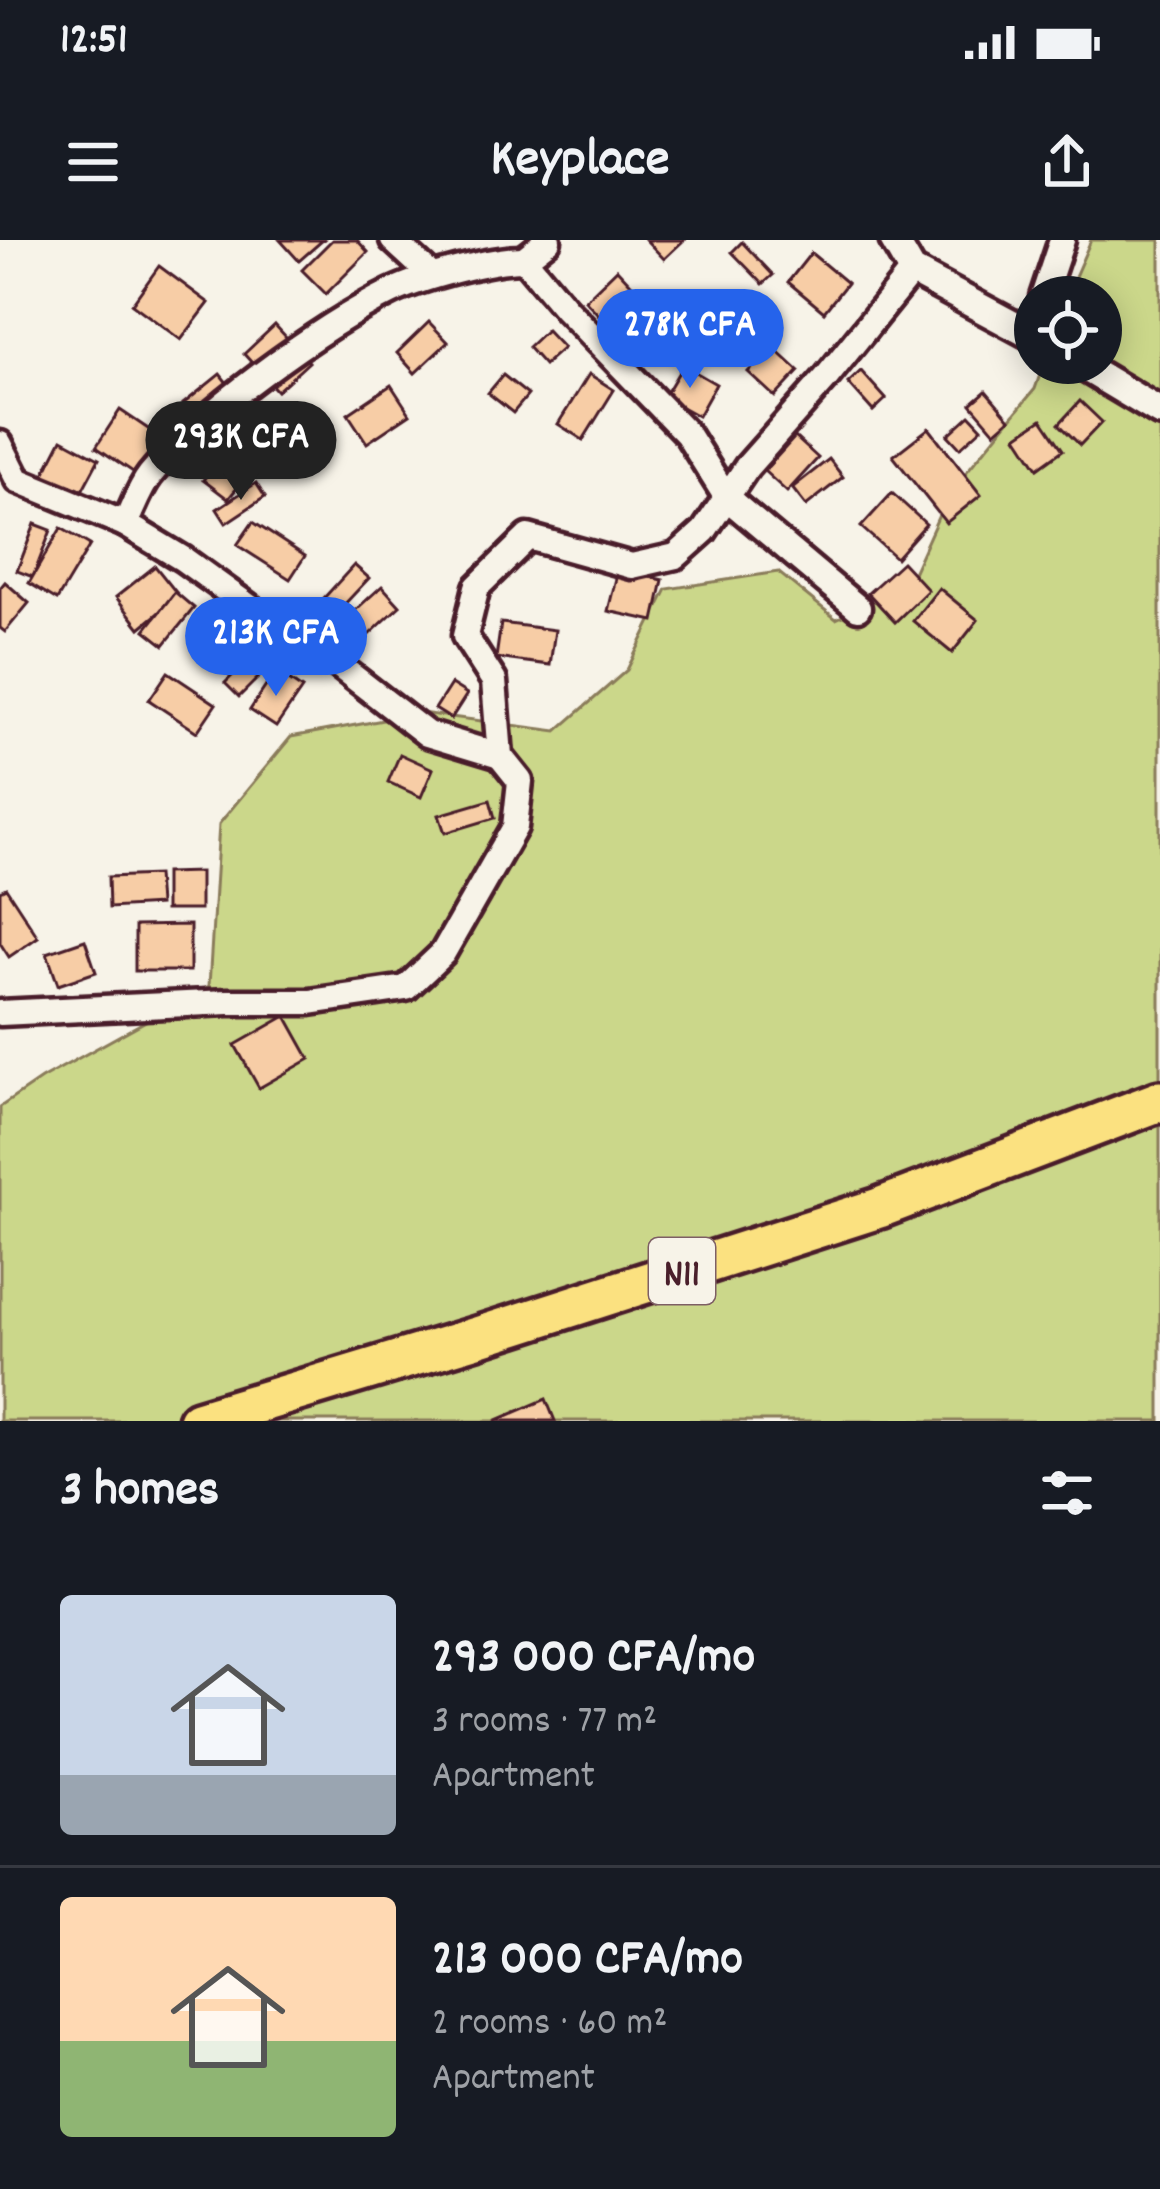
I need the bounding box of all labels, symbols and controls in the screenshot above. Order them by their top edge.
text: 12:51 [60,10,128,74]
text: Keyplace [490,124,670,201]
icon: menu [60,129,126,195]
icon: share [1034,129,1100,195]
map controls [1014,276,1122,384]
button: locate [1014,276,1122,384]
pin: 278K CFA [566,289,814,391]
text: 278K CFA [624,300,756,355]
pin: 293K CFA [117,401,365,503]
text: 293K CFA [172,412,310,467]
pin: 213K CFA [152,597,400,699]
text: 213K CFA [212,608,340,663]
road number: N11 [649,1238,715,1304]
text: 3 homes [60,1457,219,1529]
icon: filters [1034,1460,1100,1526]
text: 293 000 CFA/mo [432,1624,755,1696]
icon: home [156,1643,300,1787]
text: 3 rooms · 77 m² [432,1696,657,1751]
text: Apartment [432,1751,595,1806]
text: 213 000 CFA/mo [432,1926,743,1998]
icon: home [156,1945,300,2089]
text: 2 rooms · 60 m² [432,1998,667,2053]
text: Apartment [432,2053,595,2108]

